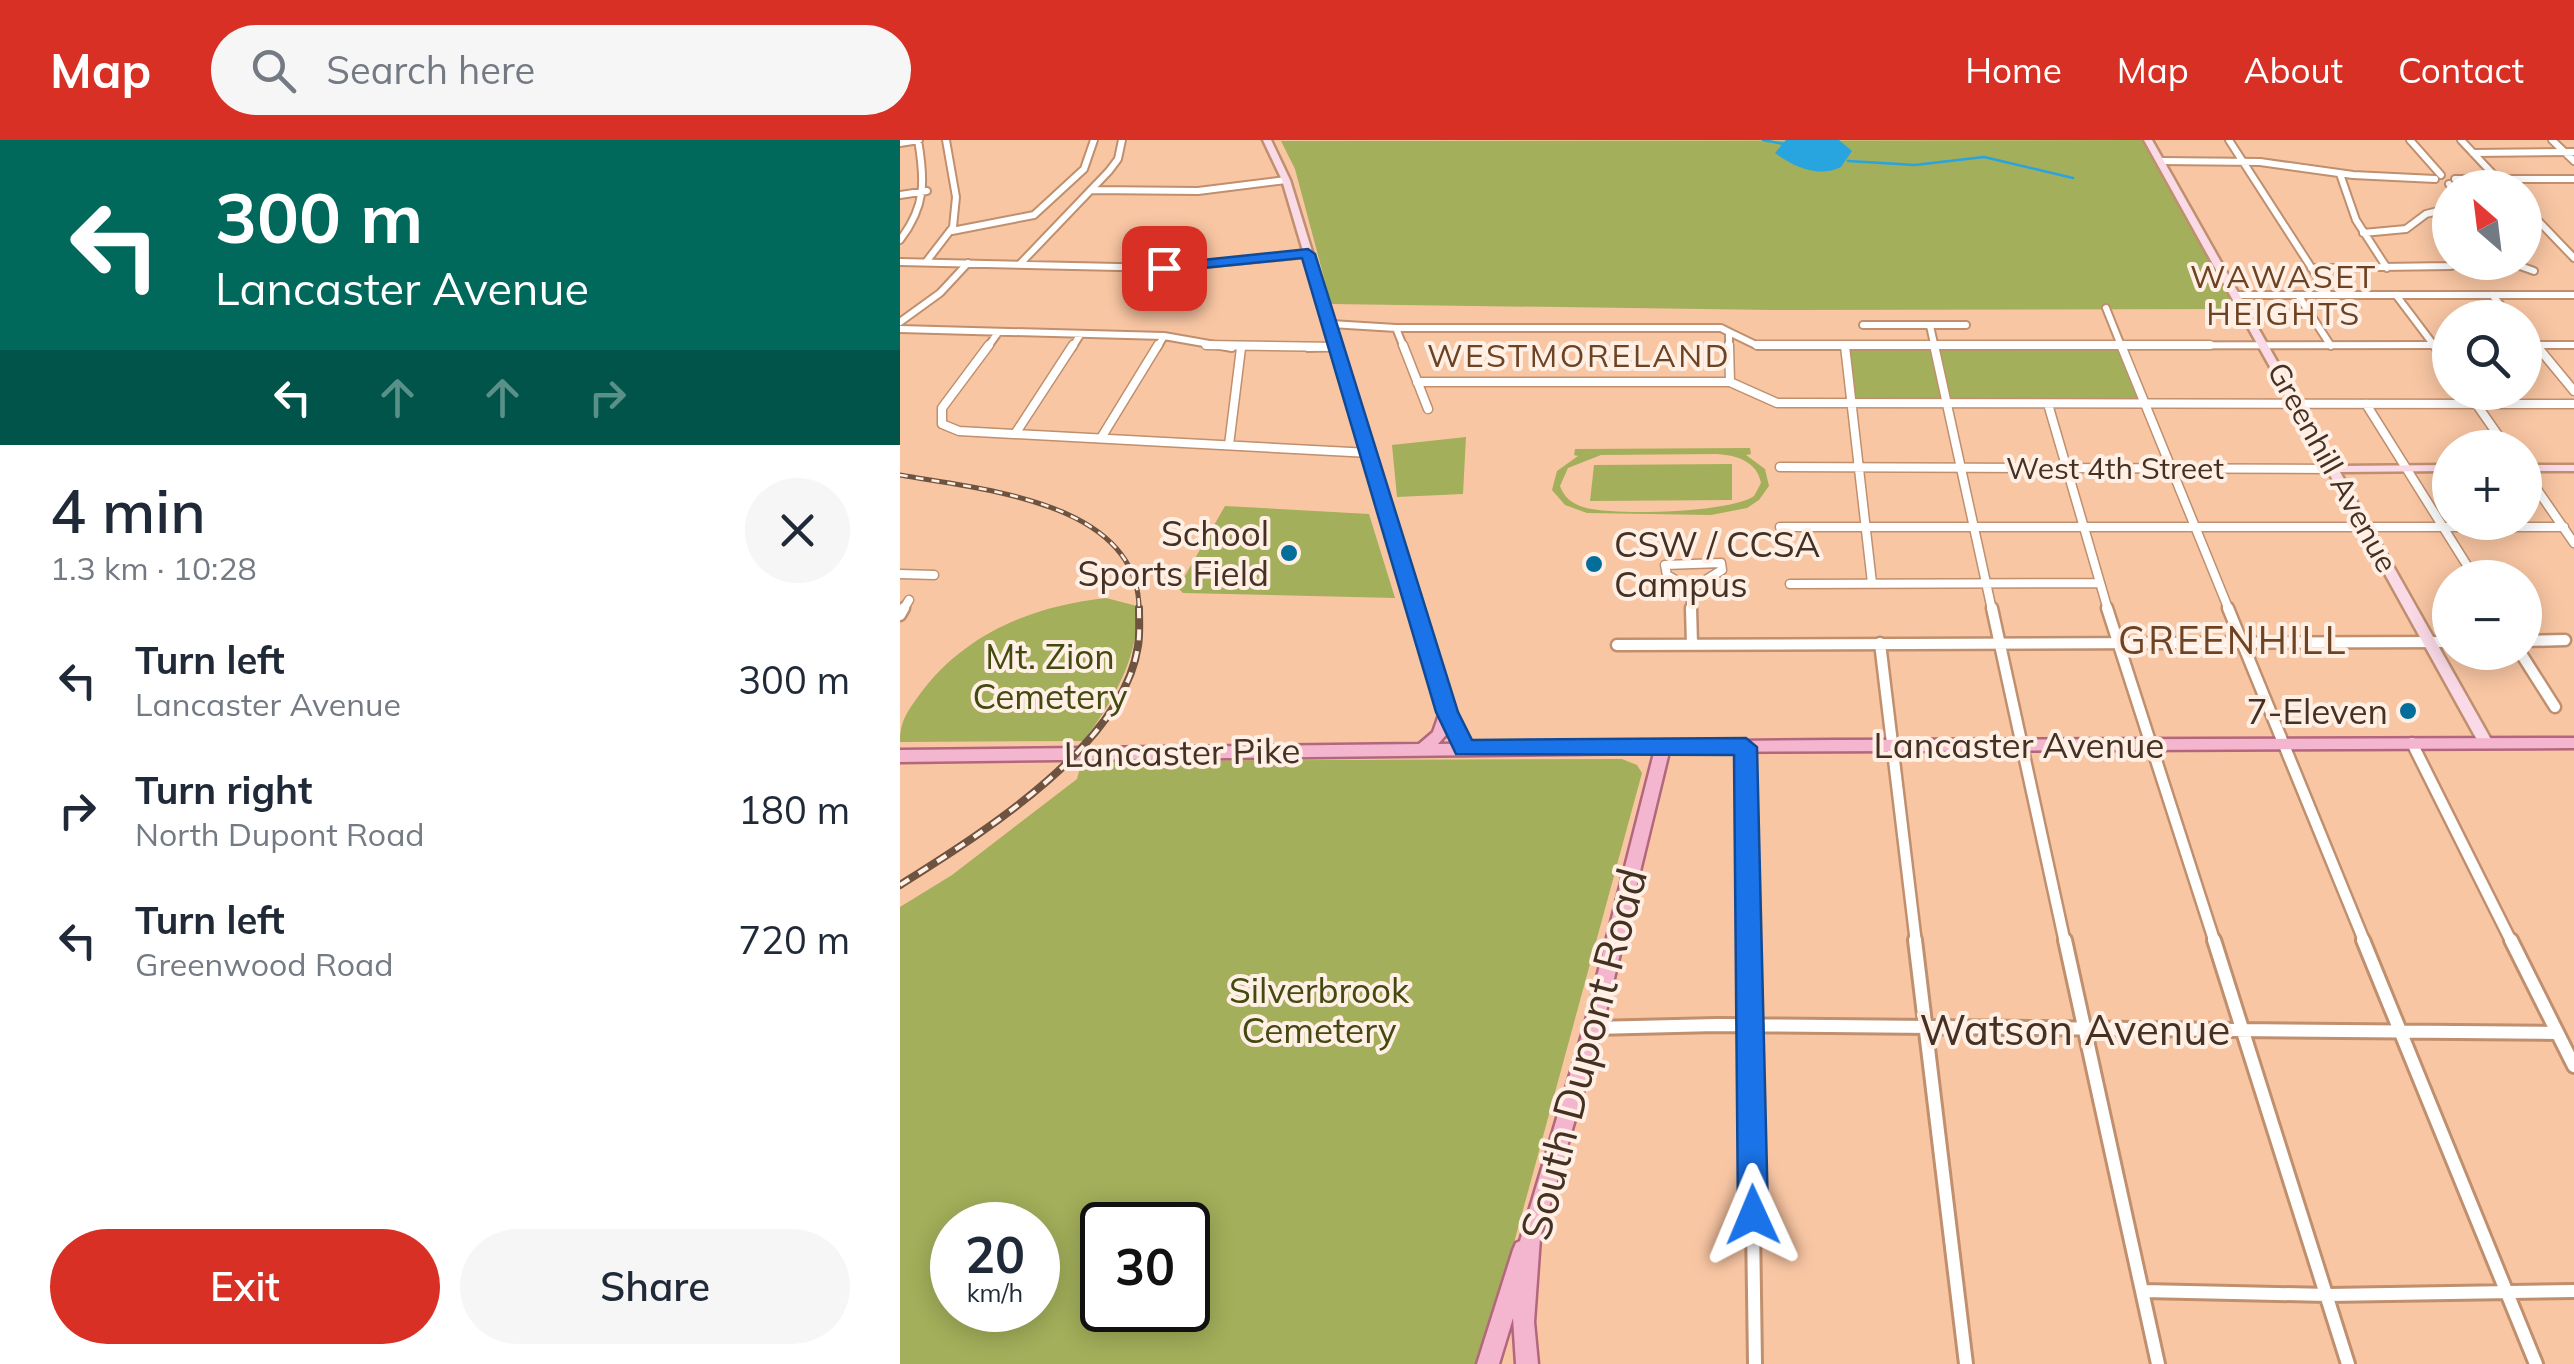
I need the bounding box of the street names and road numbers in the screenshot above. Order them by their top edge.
street label: Greenhill Avenue [2260,355,2406,579]
street label: West 4th Street [2006,449,2224,487]
street label: Lancaster Avenue [1874,723,2164,767]
street label: Lancaster Pike [1063,728,1301,776]
street label: South Dupont Road [1508,862,1658,1246]
street label: Watson Avenue [1920,1003,2230,1056]

